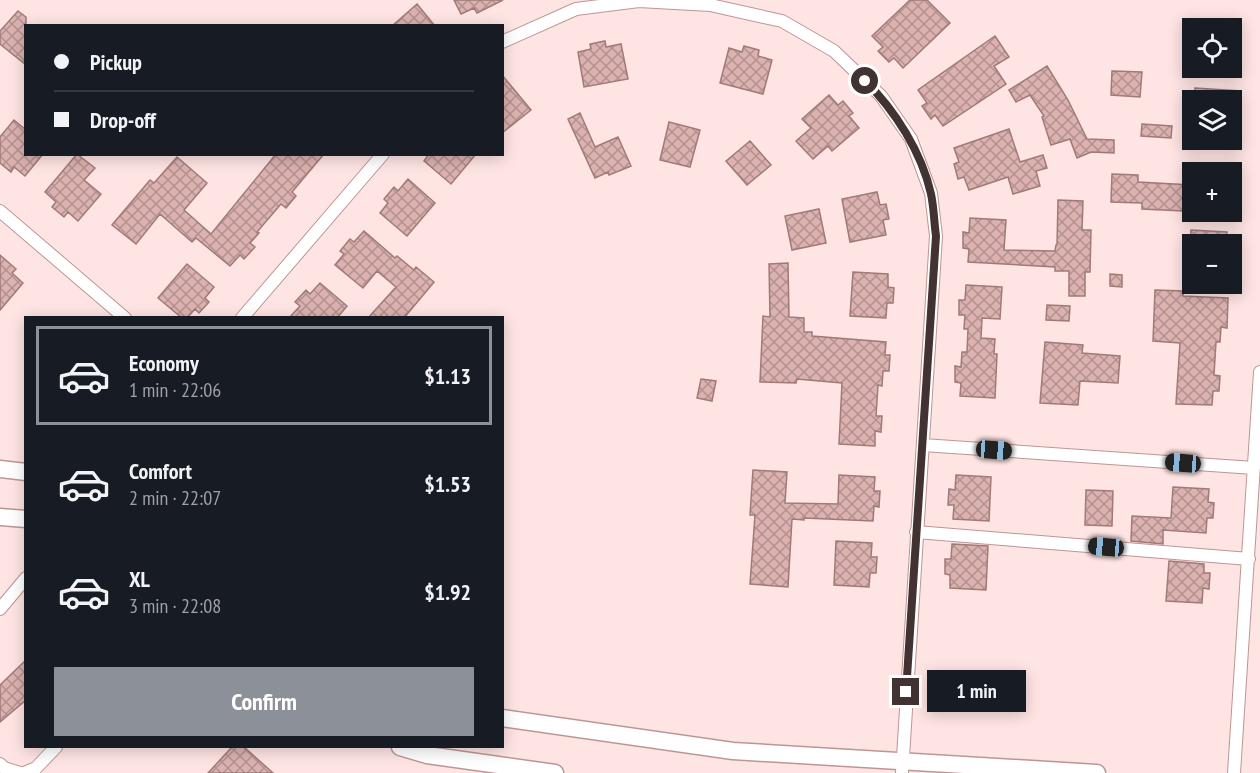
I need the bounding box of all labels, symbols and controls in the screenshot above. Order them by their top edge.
map controls [1182,18,1242,294]
button: locate [1182,18,1242,78]
text: Pickup [90,48,142,76]
route start [851,67,878,94]
button: layers [1182,90,1242,150]
text: Drop-off [90,106,156,134]
button: + [1182,162,1242,222]
button: − [1182,234,1242,294]
icon: car [57,349,111,403]
text: Economy [129,349,199,377]
text: $1.13 [424,362,471,390]
text: 1 min · 22:06 [129,377,221,403]
car [975,440,1013,460]
car [1164,453,1202,473]
icon: car [57,457,111,511]
text: Comfort [129,457,192,485]
text: $1.53 [424,470,471,498]
text: 2 min · 22:07 [129,485,221,511]
car [1087,536,1125,558]
icon: car [57,565,111,619]
text: XL [129,565,150,593]
text: $1.92 [424,578,471,606]
text: 3 min · 22:08 [129,593,221,619]
button: Confirm [54,667,474,736]
callout: 1 min [927,671,1026,713]
route end [892,678,919,705]
text: 1 min [956,678,997,704]

